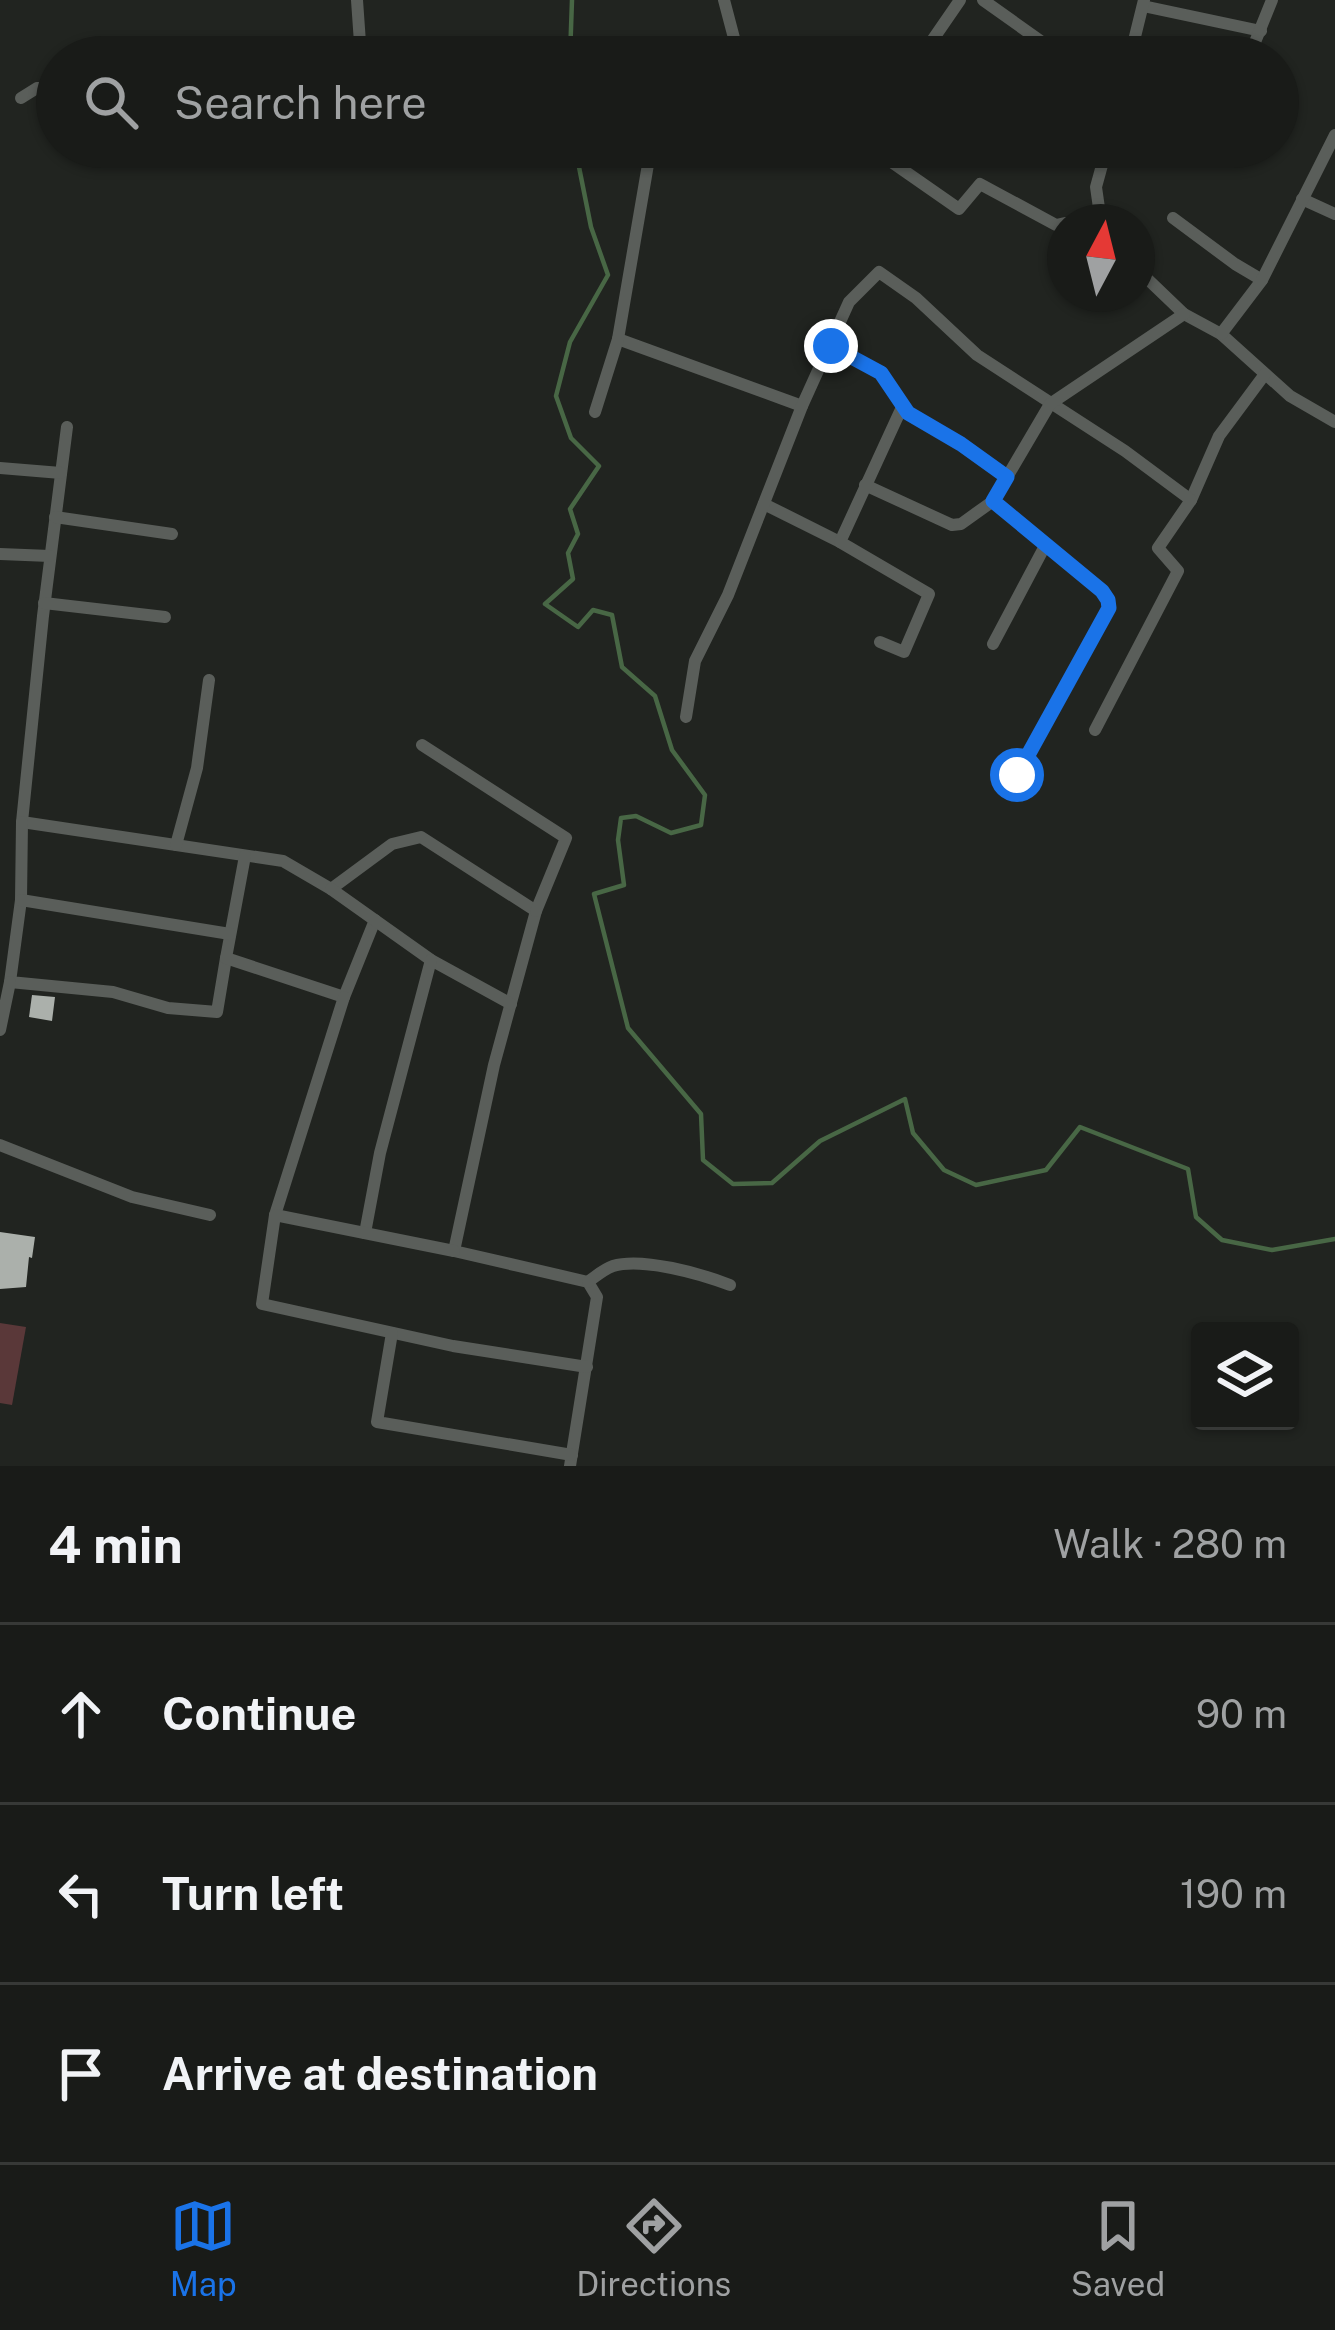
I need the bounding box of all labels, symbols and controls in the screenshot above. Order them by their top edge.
search box [36,36,1299,168]
icon: search [78,69,144,135]
text: Search here [174,76,427,129]
north arrow [1047,204,1155,312]
route end [804,319,858,373]
route start [990,748,1044,802]
map controls [1191,1322,1299,1430]
button: layers [1191,1322,1299,1430]
text: 4 min [48,1515,183,1574]
text: Walk · 280 m [1053,1521,1287,1567]
icon: ahead [48,1681,114,1747]
text: Continue [162,1687,356,1740]
text: 90 m [1196,1691,1287,1737]
icon: left [48,1861,114,1927]
text: Turn left [162,1867,344,1920]
text: 190 m [1180,1871,1287,1917]
icon: arrive [48,2041,114,2107]
text: Arrive at destination [162,2047,598,2100]
tab: Map [170,2193,237,2303]
tab: Directions [576,2193,731,2303]
tab: Saved [1071,2193,1165,2303]

